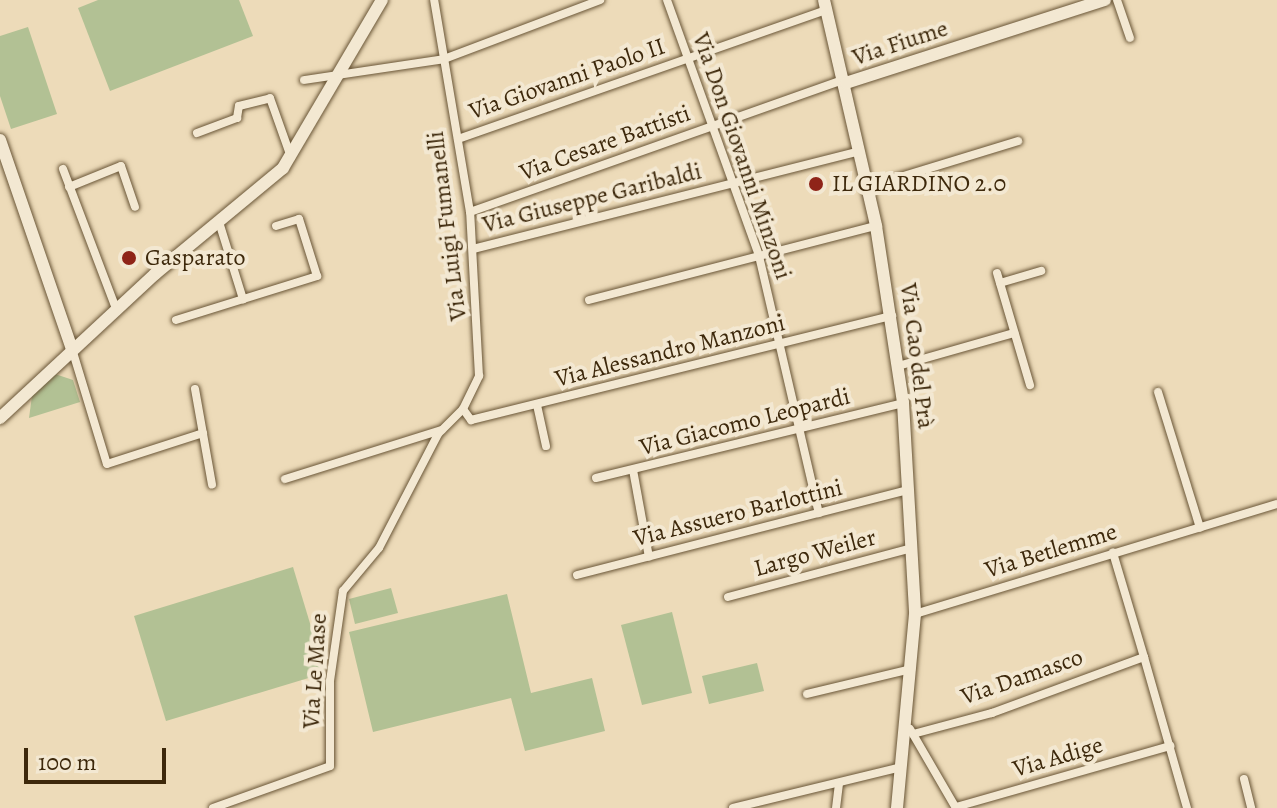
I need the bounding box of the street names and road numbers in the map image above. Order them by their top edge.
street label: Via Fiume [849,14,951,72]
street label: Via Don Giovanni Minzoni [686,29,798,283]
street label: Via Giovanni Paolo II [465,32,669,126]
street label: Via Cesare Battisti [516,99,694,187]
street label: Via Luigi Fumanelli [421,130,473,322]
street label: Via Giuseppe Garibaldi [479,157,705,239]
street label: Via Cao del Prà [894,281,940,431]
street label: Via Alessandro Manzoni [552,308,788,394]
street label: Via Giacomo Leopardi [637,382,853,462]
street label: Via Assuero Barlottini [631,473,845,553]
street label: Via Betlemme [982,517,1120,585]
street label: Largo Weiler [751,523,879,583]
street label: Via Le Mase [297,612,333,730]
street label: Via Damasco [957,643,1087,711]
street label: Via Adige [1010,730,1106,784]

